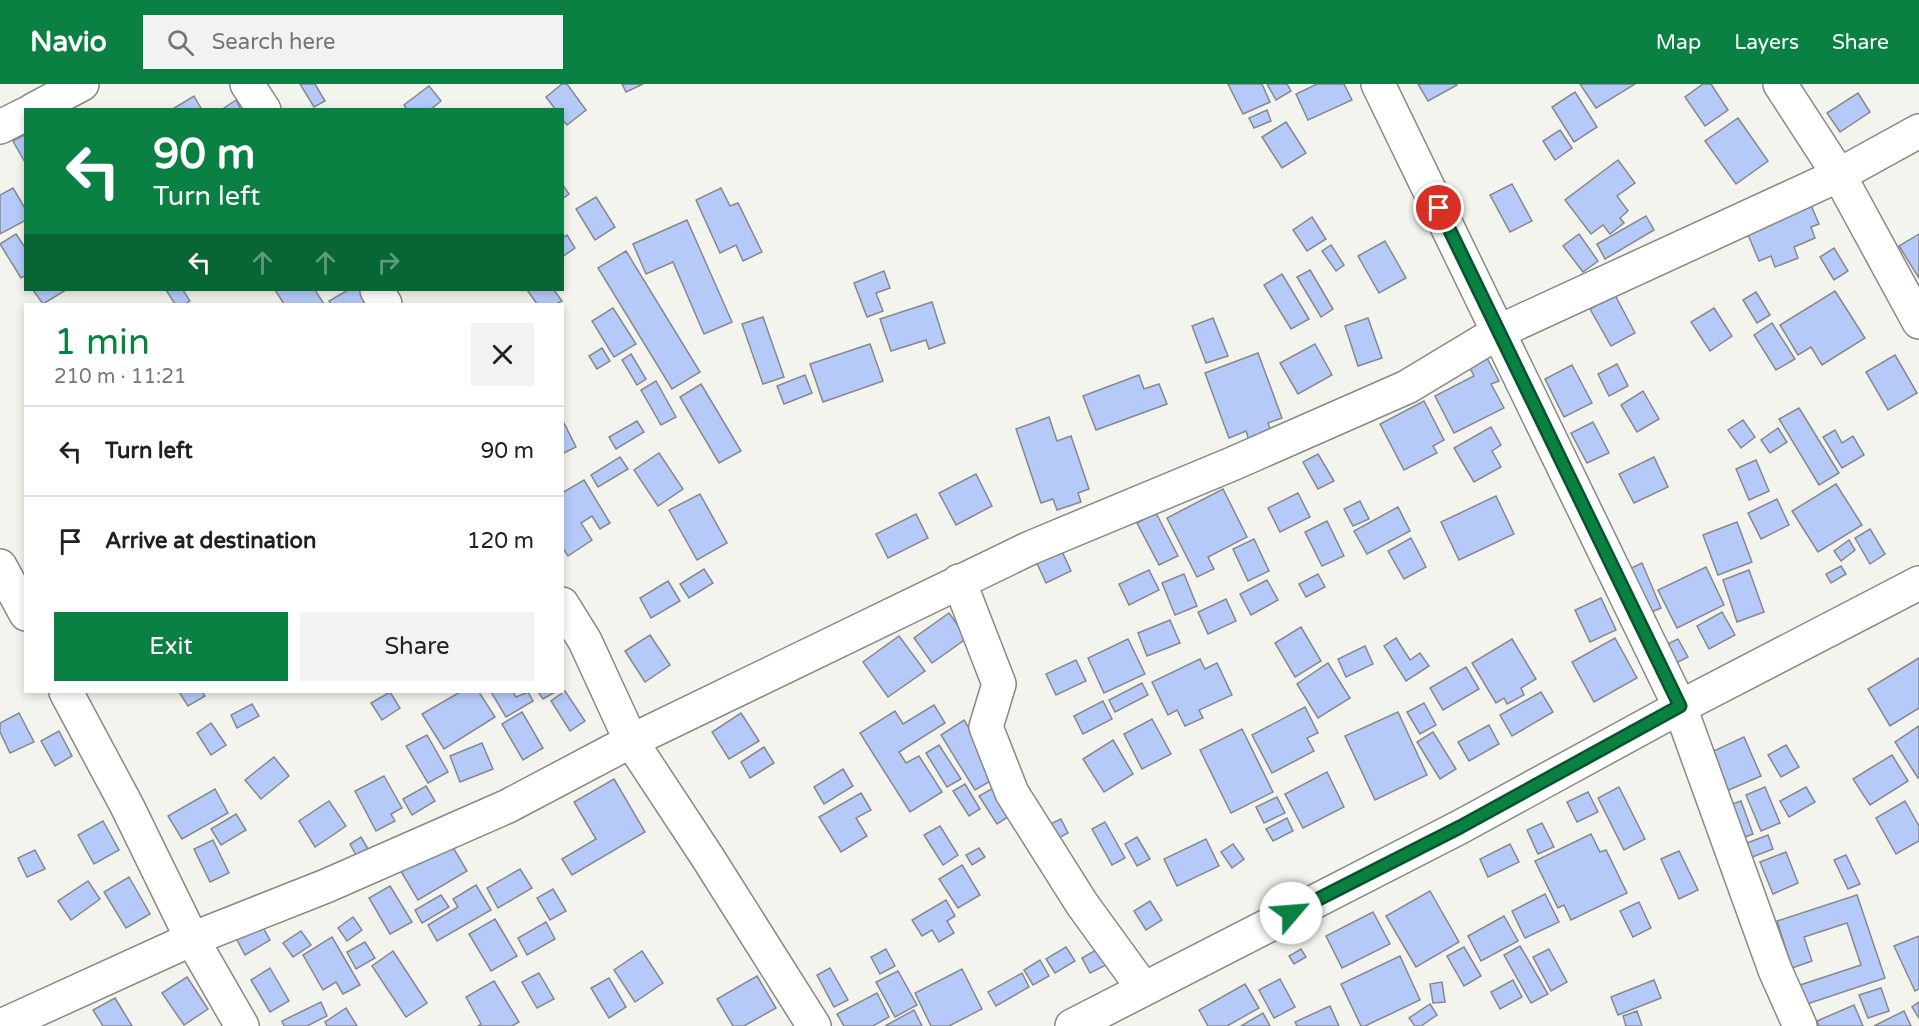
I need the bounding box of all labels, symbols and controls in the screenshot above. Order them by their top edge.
search box [143,15,563,69]
text: Navio [30,25,107,59]
icon: search [164,26,197,59]
text: Search here [212,29,336,55]
text: Map [1656,30,1701,55]
text: Layers [1734,30,1799,55]
text: Share [1832,30,1889,55]
text: 90 m [153,129,255,180]
icon: left [54,132,132,210]
text: Turn left [153,180,260,213]
pin [1413,182,1464,233]
icon: arrive [1422,191,1455,224]
icon: left [183,246,216,279]
icon: ahead [246,246,279,279]
icon: ahead [309,246,342,279]
icon: right [372,246,405,279]
text: 1 min [54,321,150,364]
button: close [471,323,534,386]
text: 210 m · 11:21 [54,365,186,389]
icon: left [54,435,87,468]
text: Turn left [105,438,193,464]
text: 90 m [480,438,534,464]
icon: arrive [54,525,87,558]
text: Arrive at destination [105,528,316,554]
text: 120 m [467,528,534,554]
button: Exit [54,612,288,681]
button: Share [300,612,534,681]
position arrow [1259,881,1323,945]

